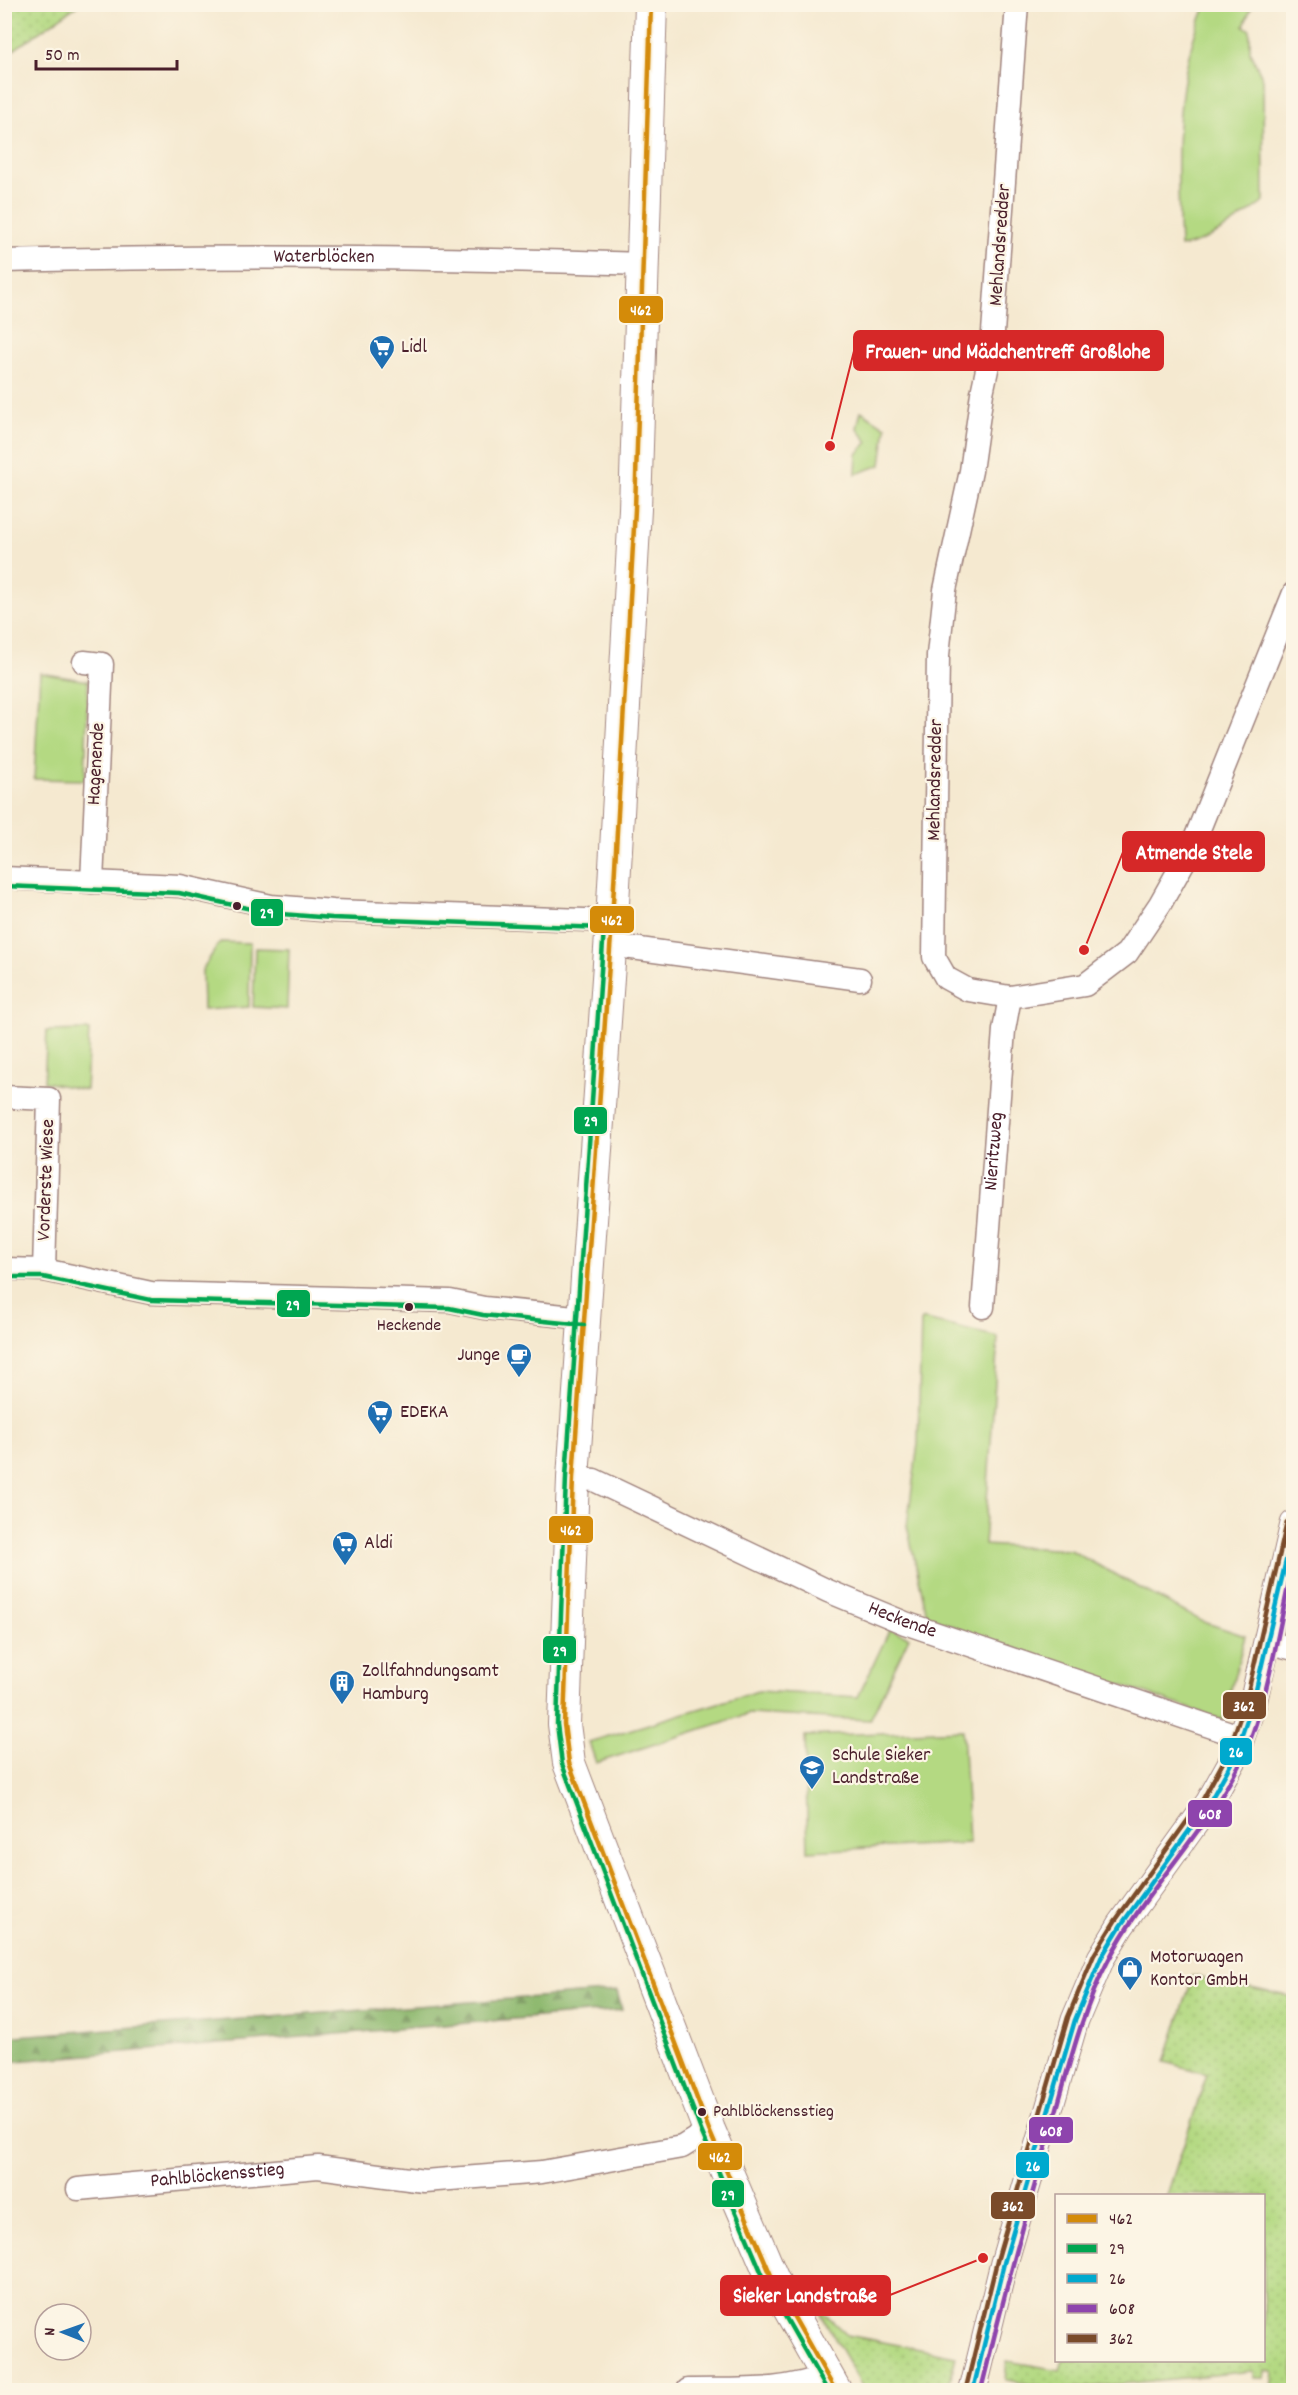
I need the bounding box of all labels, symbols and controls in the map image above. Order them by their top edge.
scale bar [36,33,177,71]
text: 50 m [45,44,80,69]
street label: Mehlandsredder [983,183,1019,307]
street label: Waterblöcken [273,243,375,272]
line badge: 462 [618,295,664,324]
text: 462 [630,300,652,323]
callout: Frauen- und Mädchentreff Großlohe [854,331,1163,370]
supermarket icon: Lidl [367,333,397,371]
place label: Lidl [401,334,427,362]
text: Frauen- und Mädchentreff Großlohe [866,339,1150,369]
street label: Mehlandsredder [921,718,951,841]
street label: Hagenende [81,722,113,806]
callout: Atmende Stele [1123,832,1264,871]
text: Atmende Stele [1136,840,1252,870]
line badge: 29 [250,898,284,927]
unlabelled marker [231,900,243,912]
text: 29 [260,903,274,926]
line badge: 462 [589,905,635,934]
text: 462 [601,910,623,933]
line badge: 29 [573,1106,608,1135]
text: 29 [584,1111,598,1134]
street label: Nieritzweg [978,1111,1012,1192]
street label: Vorderste Wiese [31,1118,63,1241]
line badge: 29 [276,1289,311,1318]
text: 29 [286,1295,300,1318]
marker: Heckende [403,1301,415,1313]
place label: Heckende [377,1314,441,1339]
cafe icon: Junge [504,1341,534,1379]
place label: Junge [457,1342,500,1370]
supermarket icon: EDEKA [365,1398,395,1436]
place label: EDEKA [400,1399,449,1427]
line badge: 462 [548,1515,594,1544]
text: 462 [560,1520,582,1543]
supermarket icon: Aldi [330,1529,360,1567]
place label: Aldi [364,1530,393,1558]
street label: Heckende [863,1595,940,1647]
line badge: 29 [542,1635,577,1664]
text: 29 [553,1641,567,1664]
place label: Zollfahndungsamt Hamburg [362,1658,499,1709]
building icon: Zollfahndungsamt Hamburg [327,1668,357,1706]
line badge: 362 [1222,1691,1267,1720]
text: 362 [1233,1696,1255,1719]
line badge: 26 [1219,1737,1253,1766]
place label: Schule Sieker Landstraße [832,1742,931,1793]
text: 26 [1229,1742,1244,1765]
school or university icon: Schule Sieker Landstraße [797,1753,827,1791]
line badge: 608 [1187,1799,1233,1828]
text: 608 [1199,1804,1222,1827]
place label: Motorwagen Kontor GmbH [1150,1944,1248,1995]
shop icon: Motorwagen Kontor GmbH [1115,1954,1145,1992]
place label: Pahlblöckensstieg [713,2100,834,2125]
marker: Pahlblöckensstieg [696,2106,708,2118]
line badge: 608 [1028,2116,1074,2144]
text: 608 [1040,2121,1063,2144]
line badge: 462 [697,2142,743,2171]
text: 462 [709,2147,731,2170]
line badge: 26 [1015,2151,1050,2179]
street label: Pahlblöckensstieg [149,2156,286,2196]
text: 26 [1026,2156,1041,2179]
line badge: 29 [711,2179,745,2208]
text: 29 [721,2185,735,2208]
line badge: 362 [990,2191,1036,2220]
legend [1055,2194,1265,2362]
text: 362 [1002,2196,1024,2219]
text: 462 [1109,2208,1133,2233]
text: 29 [1109,2238,1125,2263]
text: 26 [1109,2268,1126,2293]
callout: Sieker Landstraße [721,2276,890,2315]
text: Sieker Landstraße [733,2283,877,2313]
text: 608 [1109,2298,1135,2323]
north arrow [33,2302,93,2362]
text: N [39,2328,62,2336]
text: 362 [1109,2328,1134,2353]

